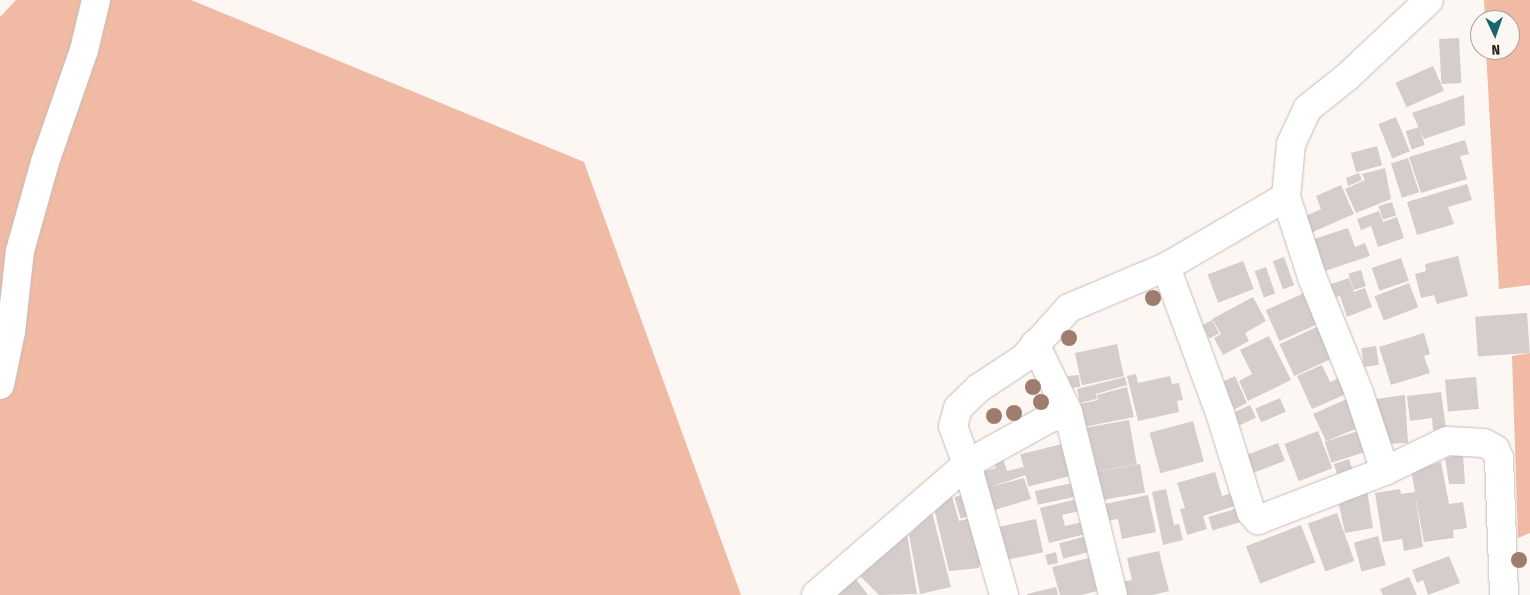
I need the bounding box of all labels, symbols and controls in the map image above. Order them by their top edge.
north arrow [1470,10,1520,60]
text: N [1491,41,1500,58]

